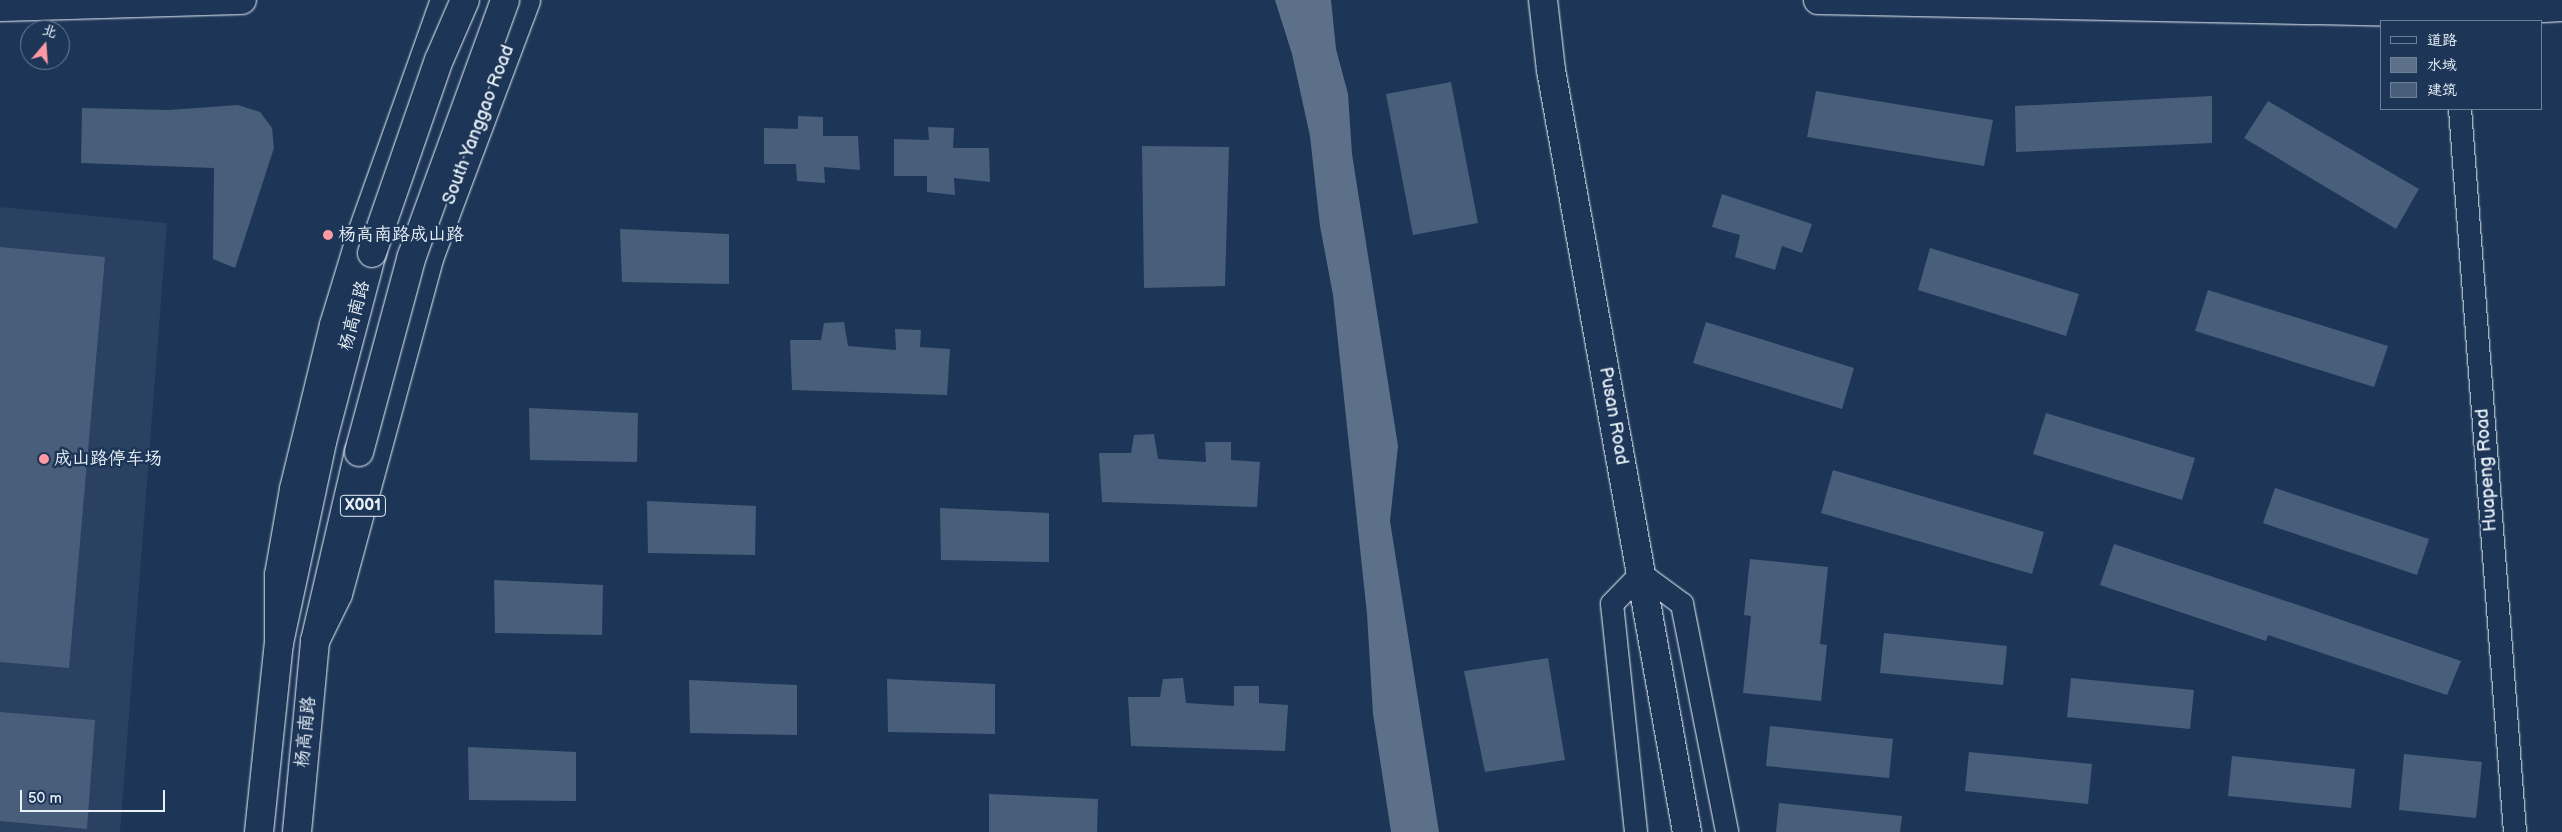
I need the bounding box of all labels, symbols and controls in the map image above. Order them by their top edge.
north arrow [20,20,70,70]
legend [2380,20,2542,110]
text: 北 [40,21,59,41]
text: 道路 [2427,31,2457,50]
street label: South Yanggao Road [438,42,520,208]
text: 水域 [2427,56,2457,75]
text: 建筑 [2427,81,2457,100]
place label: 杨高南路成山路 [338,224,464,246]
marker: 杨高南路成山路 [322,229,334,241]
street label: 杨高南路 [335,278,375,354]
street label: Pusan Road [1594,365,1632,467]
street label: Huapeng Road [2472,408,2502,532]
place label: 成山路停车场 [54,448,162,470]
marker: 成山路停车场 [38,453,50,465]
road number: X001 [339,492,387,520]
street label: 杨高南路 [291,695,321,769]
scale bar [22,780,168,812]
text: 50 m [28,789,62,808]

